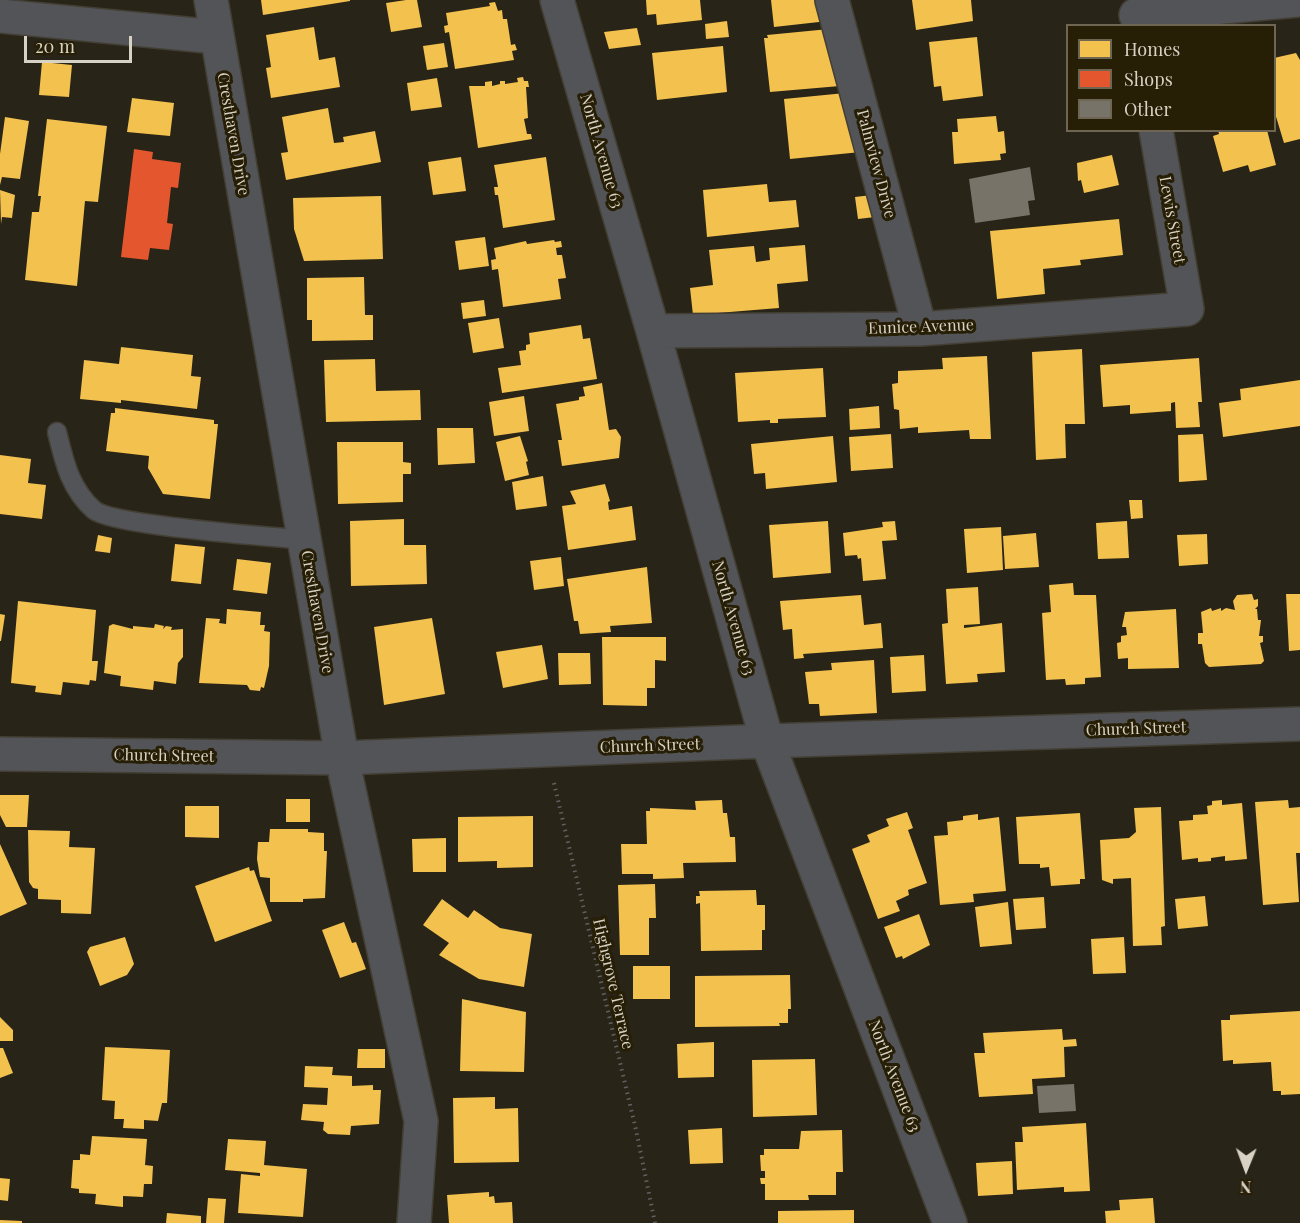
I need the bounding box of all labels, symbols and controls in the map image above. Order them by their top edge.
scale bar [27,24,135,62]
legend [1066,24,1276,132]
text: 20 m [35,34,75,58]
text: Homes [1124,37,1180,61]
text: Shops [1124,67,1173,91]
street label: Cresthaven Drive [213,71,253,197]
street label: North Avenue 63 [575,92,627,210]
text: Other [1124,97,1171,121]
street label: Palmview Drive [852,107,900,221]
street label: Lewis Street [1155,175,1189,265]
street label: Eunice Avenue [868,316,974,338]
street label: Cresthaven Drive [297,549,337,675]
street label: North Avenue 63 [707,559,759,677]
street label: Church Street [1085,718,1187,740]
street label: Church Street [599,735,701,757]
street label: Church Street [114,746,214,766]
street label: Highgrove Terrace [589,917,637,1051]
street label: North Avenue 63 [864,1017,924,1135]
north arrow [1216,1139,1276,1199]
text: N [1240,1177,1252,1198]

